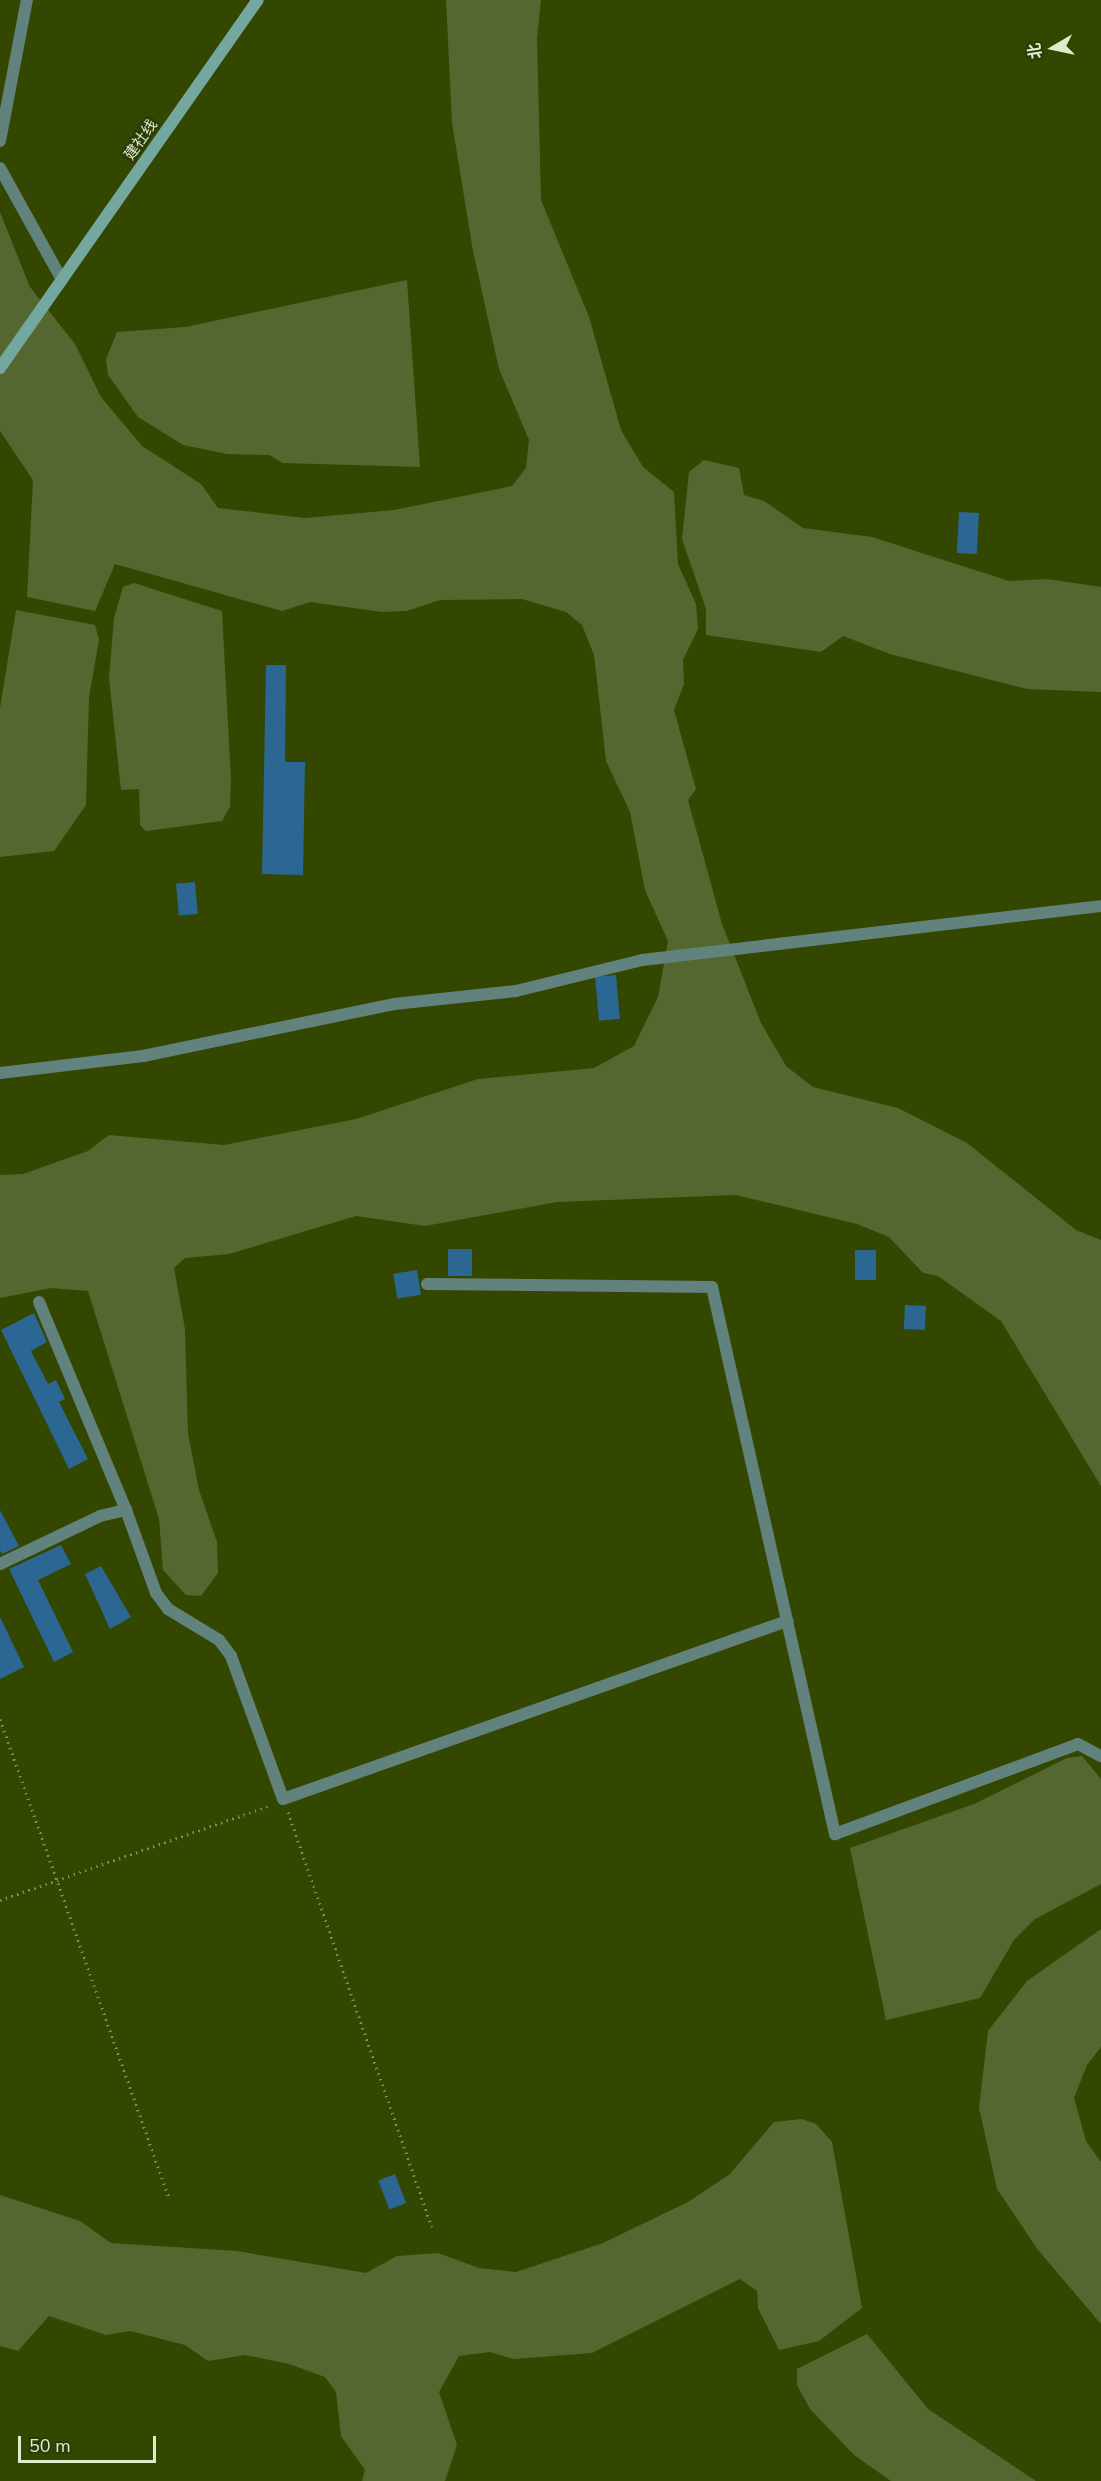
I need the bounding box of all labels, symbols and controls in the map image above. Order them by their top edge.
north arrow [1023,18,1083,78]
text: 北 [1023,41,1047,60]
street label: 建社线 [121,116,161,164]
scale bar [21,2424,159,2462]
text: 50 m [29,2434,71,2458]

